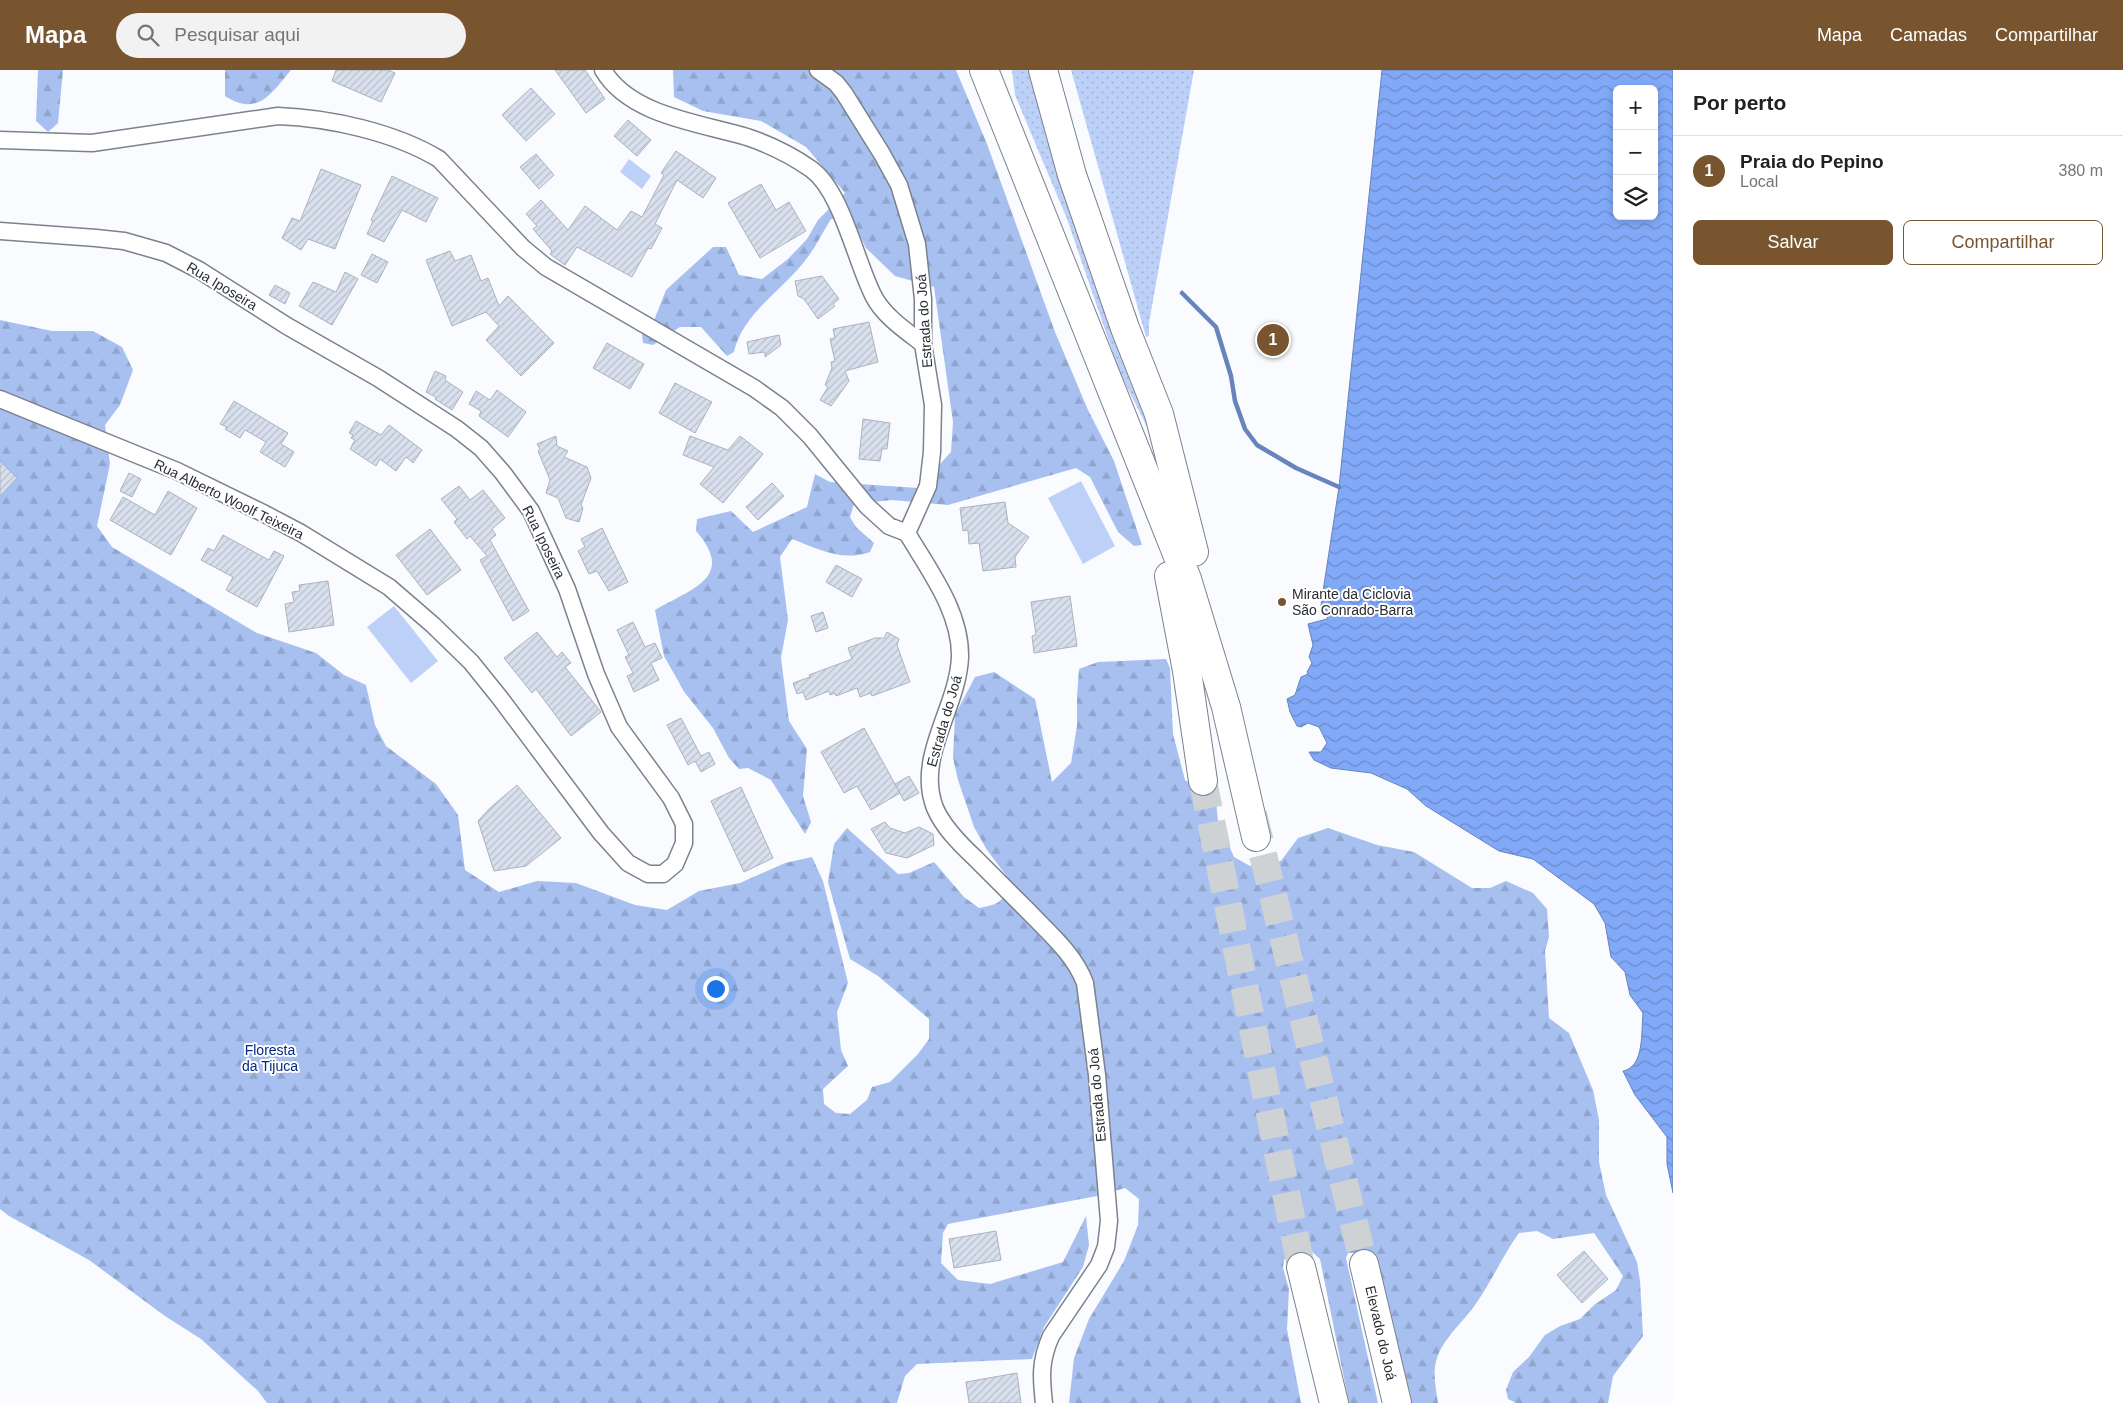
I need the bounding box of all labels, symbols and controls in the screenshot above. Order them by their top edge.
search box [116,13,466,58]
text: Mapa [25,21,86,48]
icon: search [134,21,162,49]
text: Pesquisar aqui [174,24,300,45]
text: Mapa [1817,25,1862,45]
text: Camadas [1890,25,1967,45]
text: Compartilhar [1995,25,2098,45]
map controls [1613,85,1658,220]
button: + [1613,85,1658,130]
text: Por perto [1693,91,1786,114]
button: − [1613,130,1658,175]
text: Praia do Pepino [1740,151,1884,172]
text: 1 [1705,162,1713,179]
text: 380 m [2059,162,2103,179]
text: Local [1740,173,1778,190]
button: layers [1613,175,1658,220]
button: Salvar [1693,220,1893,265]
button: Compartilhar [1903,220,2103,265]
street label: Rua Iposeira [184,259,260,313]
street label: Estrada do Joá [913,273,935,369]
pin: 1 [1257,321,1289,359]
street label: Rua Alberto Woolf Teixeira [152,456,307,542]
street label: Rua Iposeira [519,503,569,581]
place label: Mirante da Ciclovia São Conrado-Barra [1292,586,1414,618]
marker: Mirante da Ciclovia São Conrado-Barra [1276,596,1288,608]
street label: Estrada do Joá [923,673,965,768]
your location [703,976,729,1002]
park label: Floresta da Tijuca [242,1042,298,1074]
street label: Estrada do Joá [1085,1047,1109,1143]
street label: Elevado do Joá [1362,1284,1400,1382]

